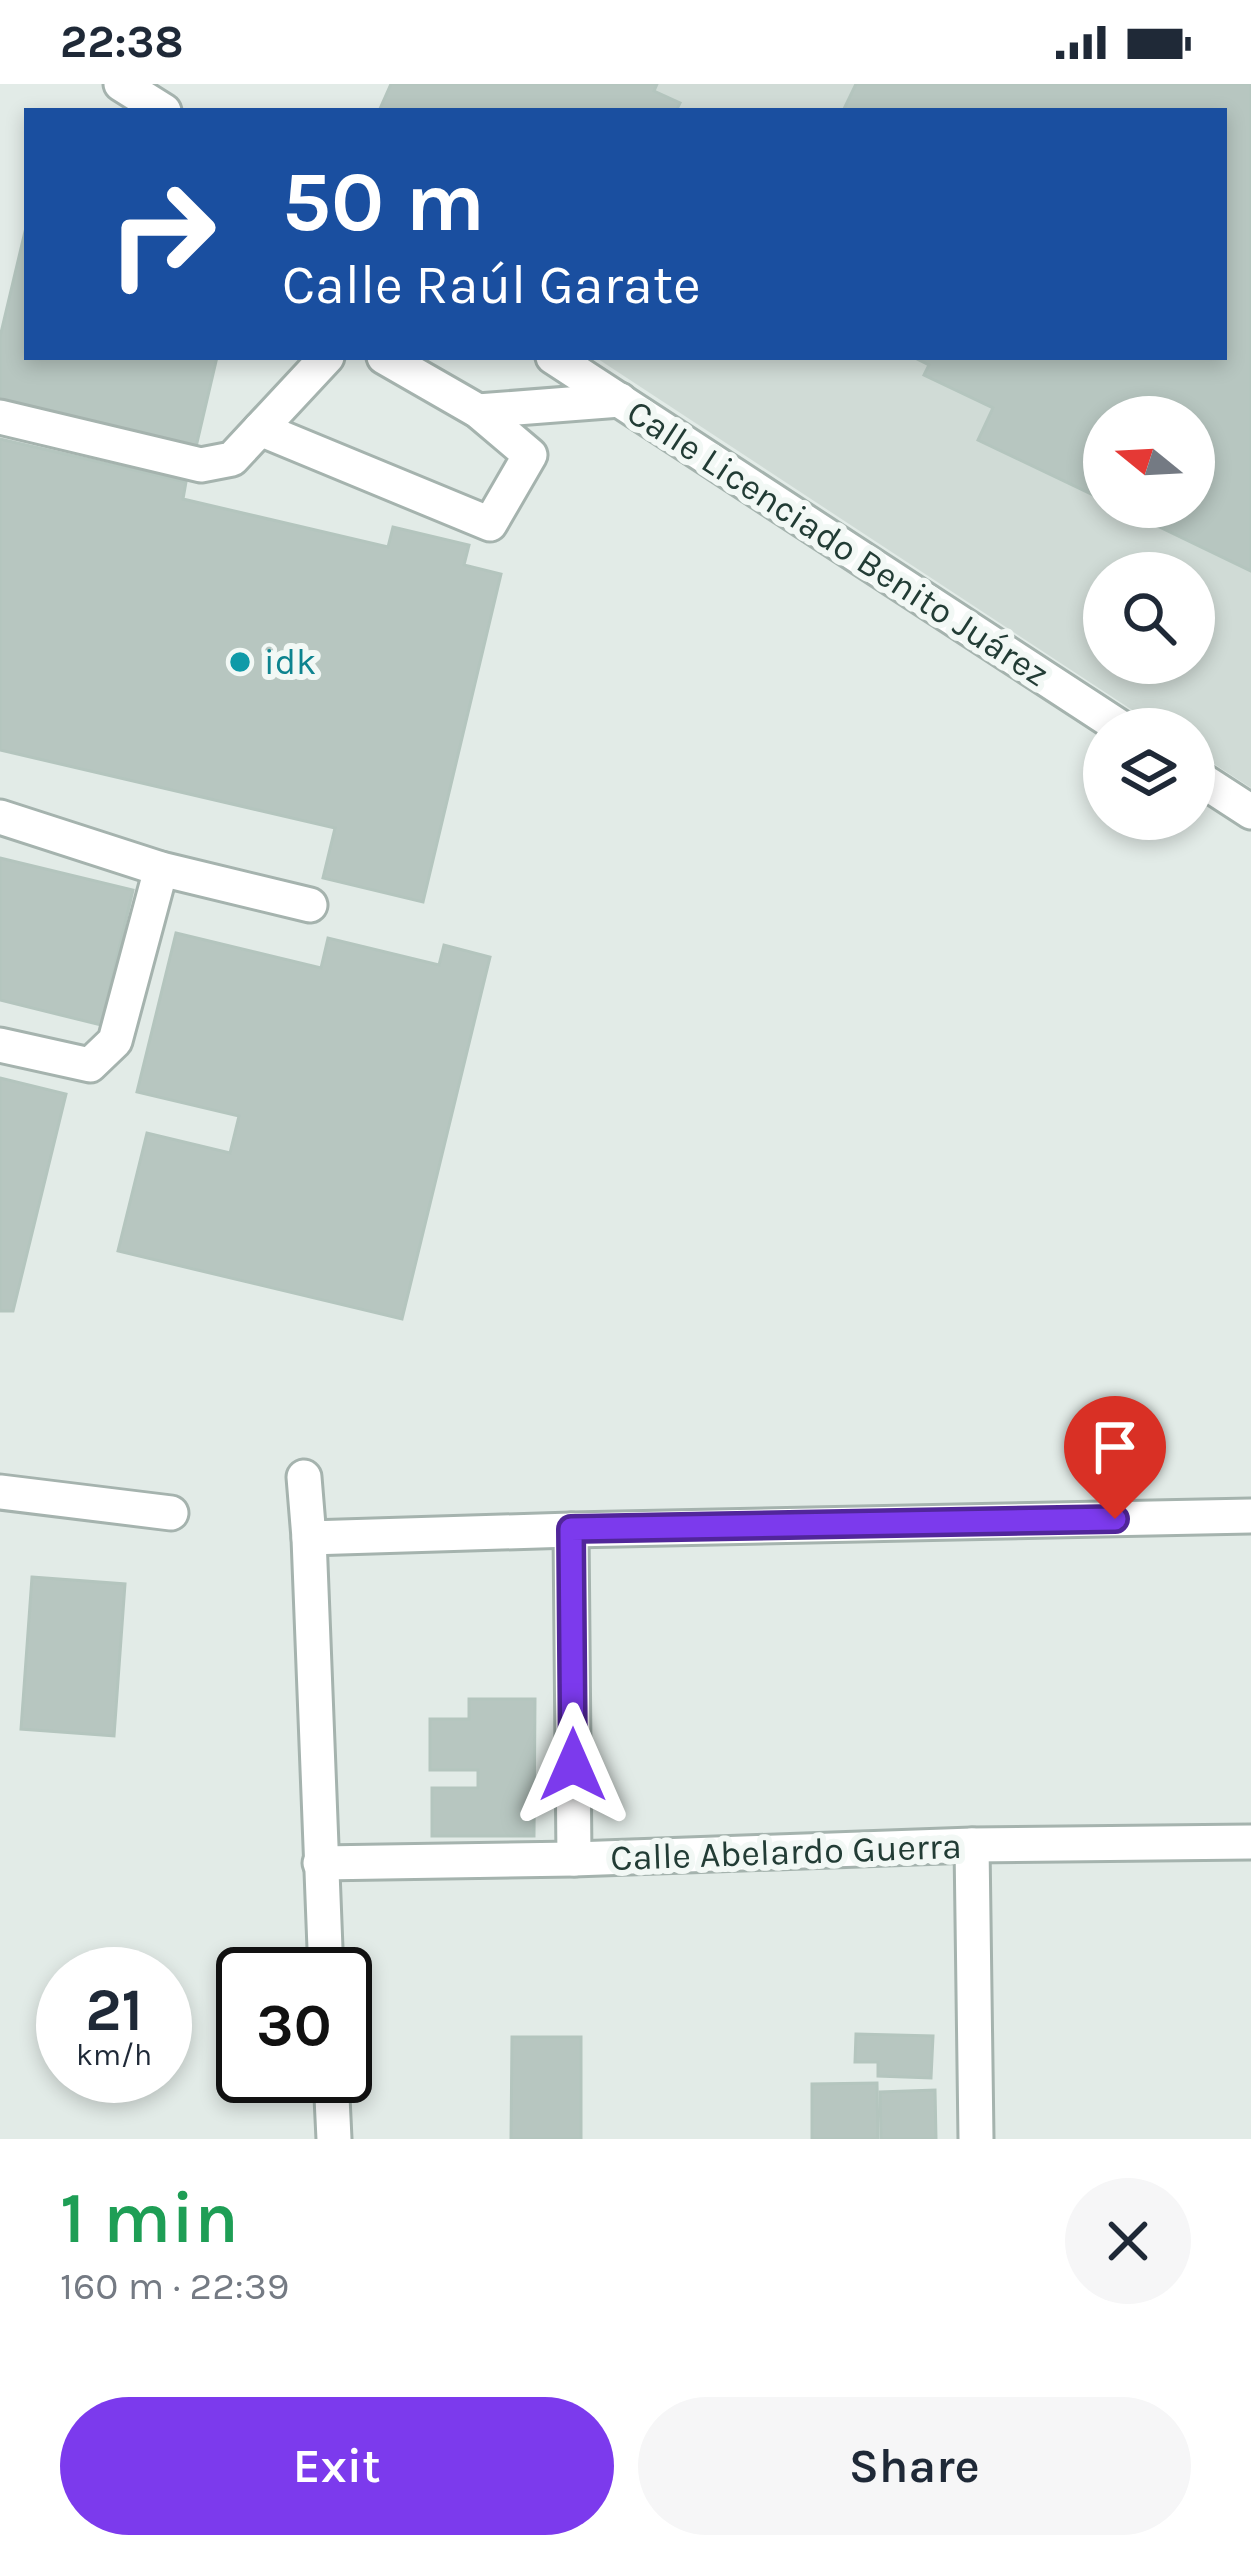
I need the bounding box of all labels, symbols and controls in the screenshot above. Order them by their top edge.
text: 22:38 [60,16,184,68]
text: 50 m [282,153,485,251]
icon: right [84,156,240,312]
text: Calle Raúl Garate [282,253,701,317]
street label: Calle Licenciado Benito Juárez [619,391,1057,695]
north arrow [1083,396,1215,528]
map controls [1083,396,1215,840]
button: search [1083,552,1215,684]
place label: idk [264,641,316,683]
marker: idk [227,649,253,675]
button: layers [1083,708,1215,840]
pin [1064,1396,1166,1519]
icon: arrive [1082,1414,1148,1480]
position arrow [510,1702,636,1828]
street label: Calle Abelardo Guerra [610,1825,962,1879]
speed limit sign: 30 [216,1947,372,2103]
text: 21 [85,1975,143,2045]
text: km/h [76,2037,152,2073]
text: 1 min [60,2176,239,2260]
button: close [1065,2178,1191,2304]
text: 160 m · 22:39 [60,2263,289,2309]
button: Exit [60,2397,614,2535]
button: Share [638,2397,1191,2535]

